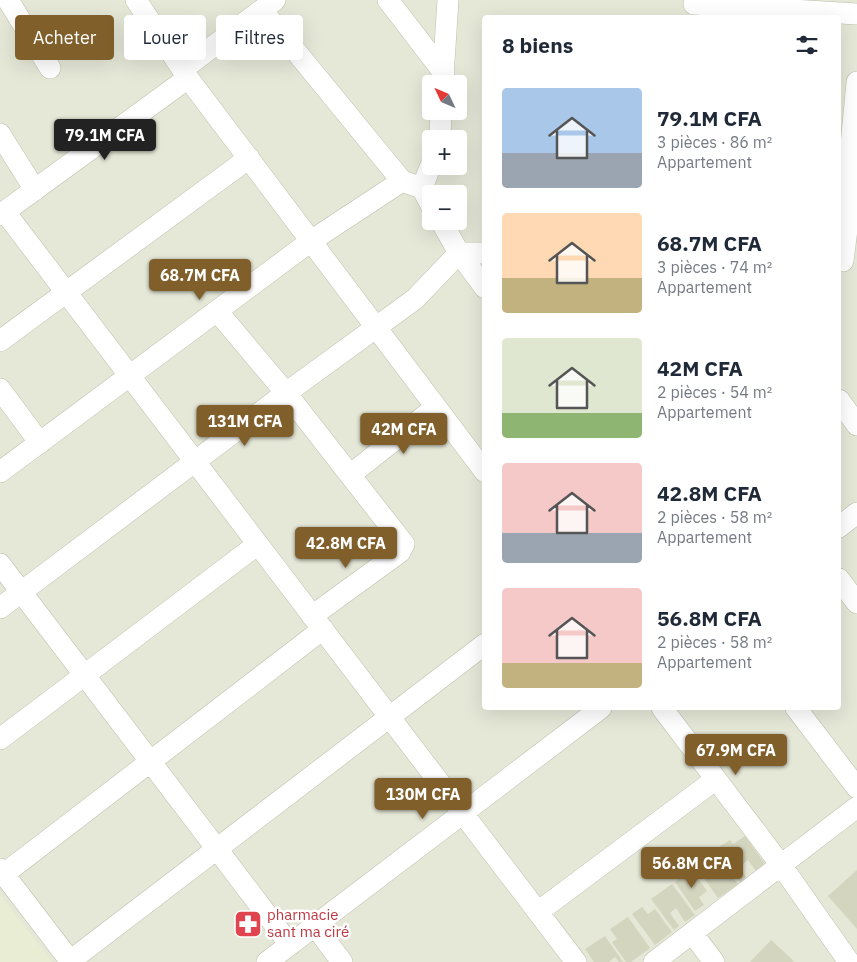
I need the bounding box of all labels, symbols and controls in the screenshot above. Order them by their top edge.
chip: Acheter [15,15,114,60]
chip: Louer [124,15,206,60]
chip: Filtres [216,15,303,60]
text: 8 biens [502,31,573,59]
icon: filters [793,31,821,59]
north arrow [422,75,468,120]
map controls [422,75,467,230]
text: 79.1M CFA [657,104,762,132]
icon: home [542,108,602,168]
pin: 79.1M CFA [48,119,162,161]
text: 79.1M CFA [65,125,145,145]
button: + [422,130,467,175]
text: 3 pièces · 86 m² [657,132,772,152]
text: Appartement [657,152,752,172]
button: − [422,185,467,230]
text: 68.7M CFA [657,229,762,257]
icon: home [542,233,602,293]
text: 3 pièces · 74 m² [657,257,772,277]
pin: 68.7M CFA [143,258,257,301]
text: 68.7M CFA [160,265,240,285]
text: Appartement [657,277,752,297]
text: 42M CFA [657,354,743,382]
icon: home [542,358,602,418]
text: 2 pièces · 54 m² [657,382,772,402]
text: Appartement [657,402,752,422]
pin: 131M CFA [193,404,297,447]
text: 131M CFA [207,411,283,431]
pin: 42M CFA [358,412,450,455]
text: 42M CFA [371,419,437,439]
text: 42.8M CFA [657,479,762,507]
icon: home [542,483,602,543]
text: 2 pièces · 58 m² [657,507,772,527]
pin: 42.8M CFA [289,526,403,569]
text: Appartement [657,527,752,547]
text: 42.8M CFA [306,533,386,553]
text: 56.8M CFA [657,604,762,632]
icon: home [542,608,602,668]
text: 2 pièces · 58 m² [657,632,772,652]
text: Appartement [657,652,752,672]
pin: 67.9M CFA [679,734,793,776]
text: 67.9M CFA [696,740,776,760]
pin: 130M CFA [371,778,475,820]
text: 130M CFA [385,784,461,804]
pin: 56.8M CFA [635,846,749,889]
text: 56.8M CFA [652,853,732,873]
place label: pharmacie sant ma ciré [267,905,349,941]
pharmacy icon: pharmacie sant ma ciré [233,909,263,939]

